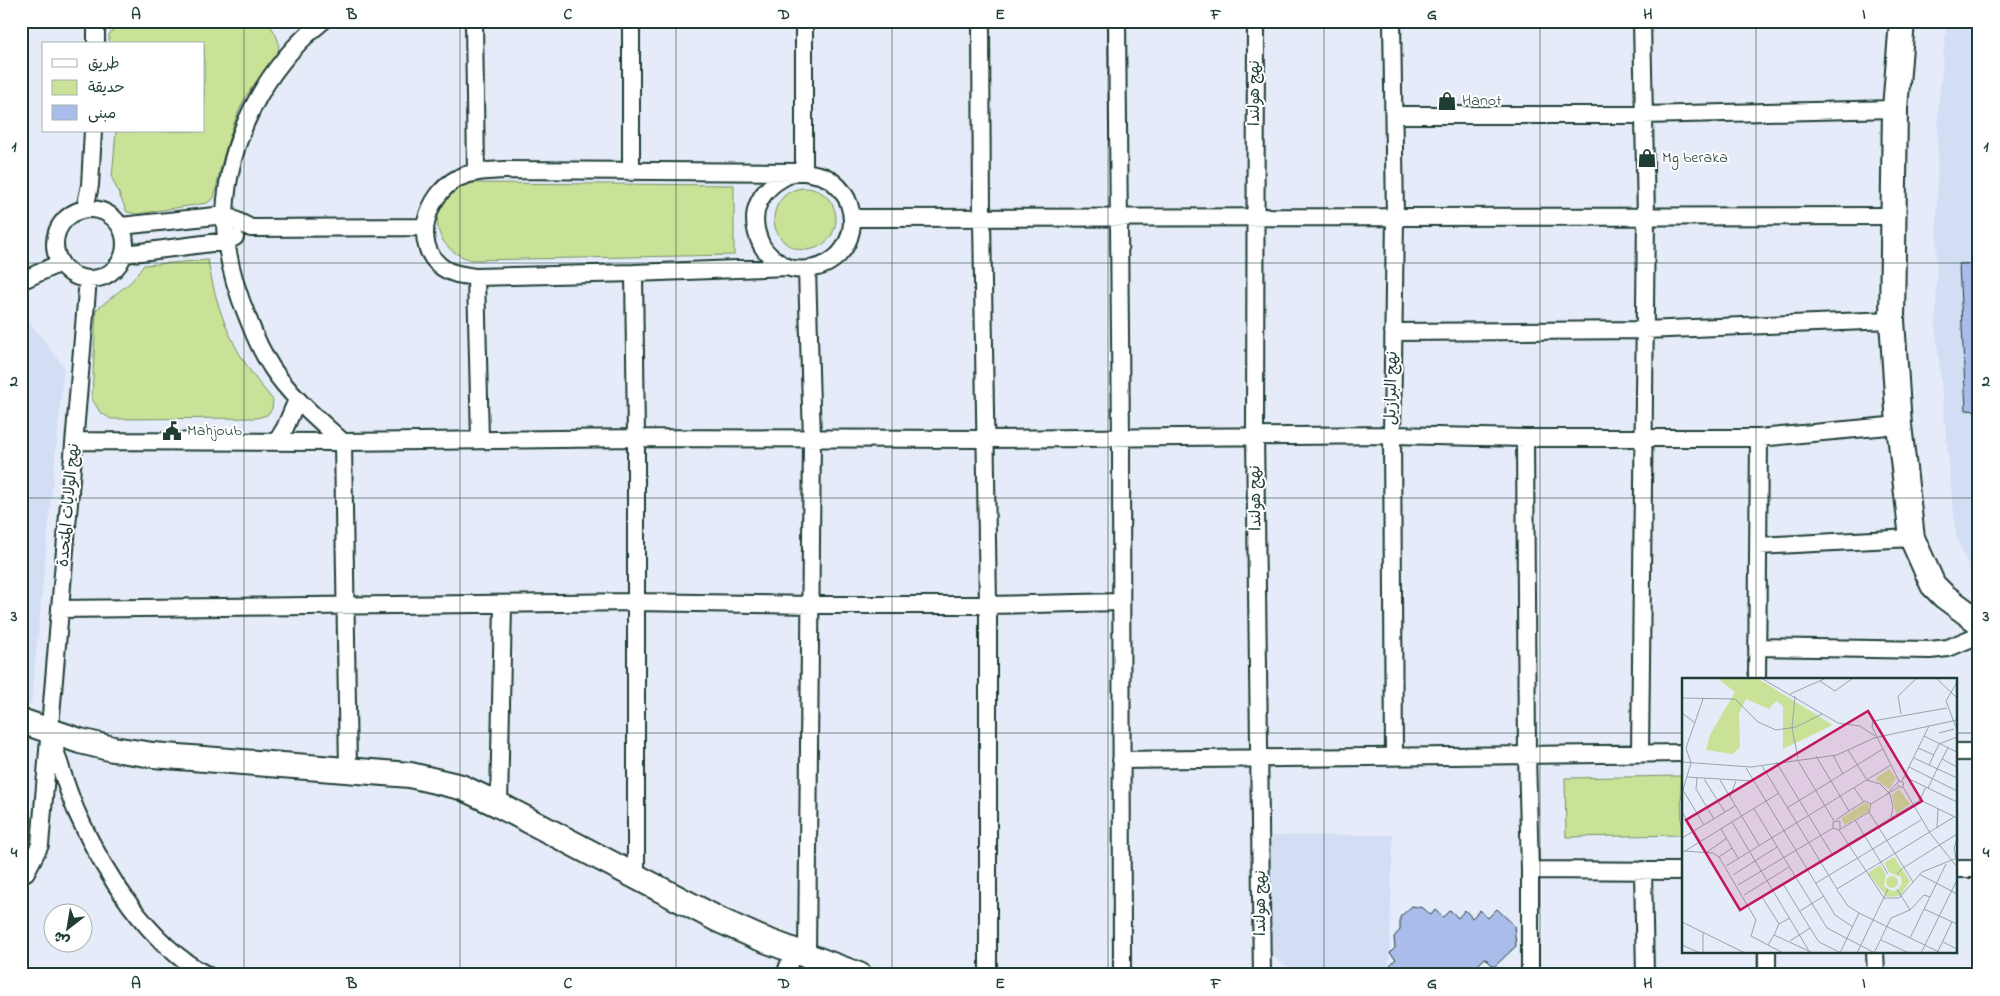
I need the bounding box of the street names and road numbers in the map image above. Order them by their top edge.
street label: نهج هولندا [1243,60,1267,126]
street label: نهج البرازيل [1379,351,1405,425]
street label: نهج الولايات المتحدة [52,442,86,568]
street label: نهج هولندا [1243,465,1269,531]
street label: نهج هولندا [1249,870,1273,936]

